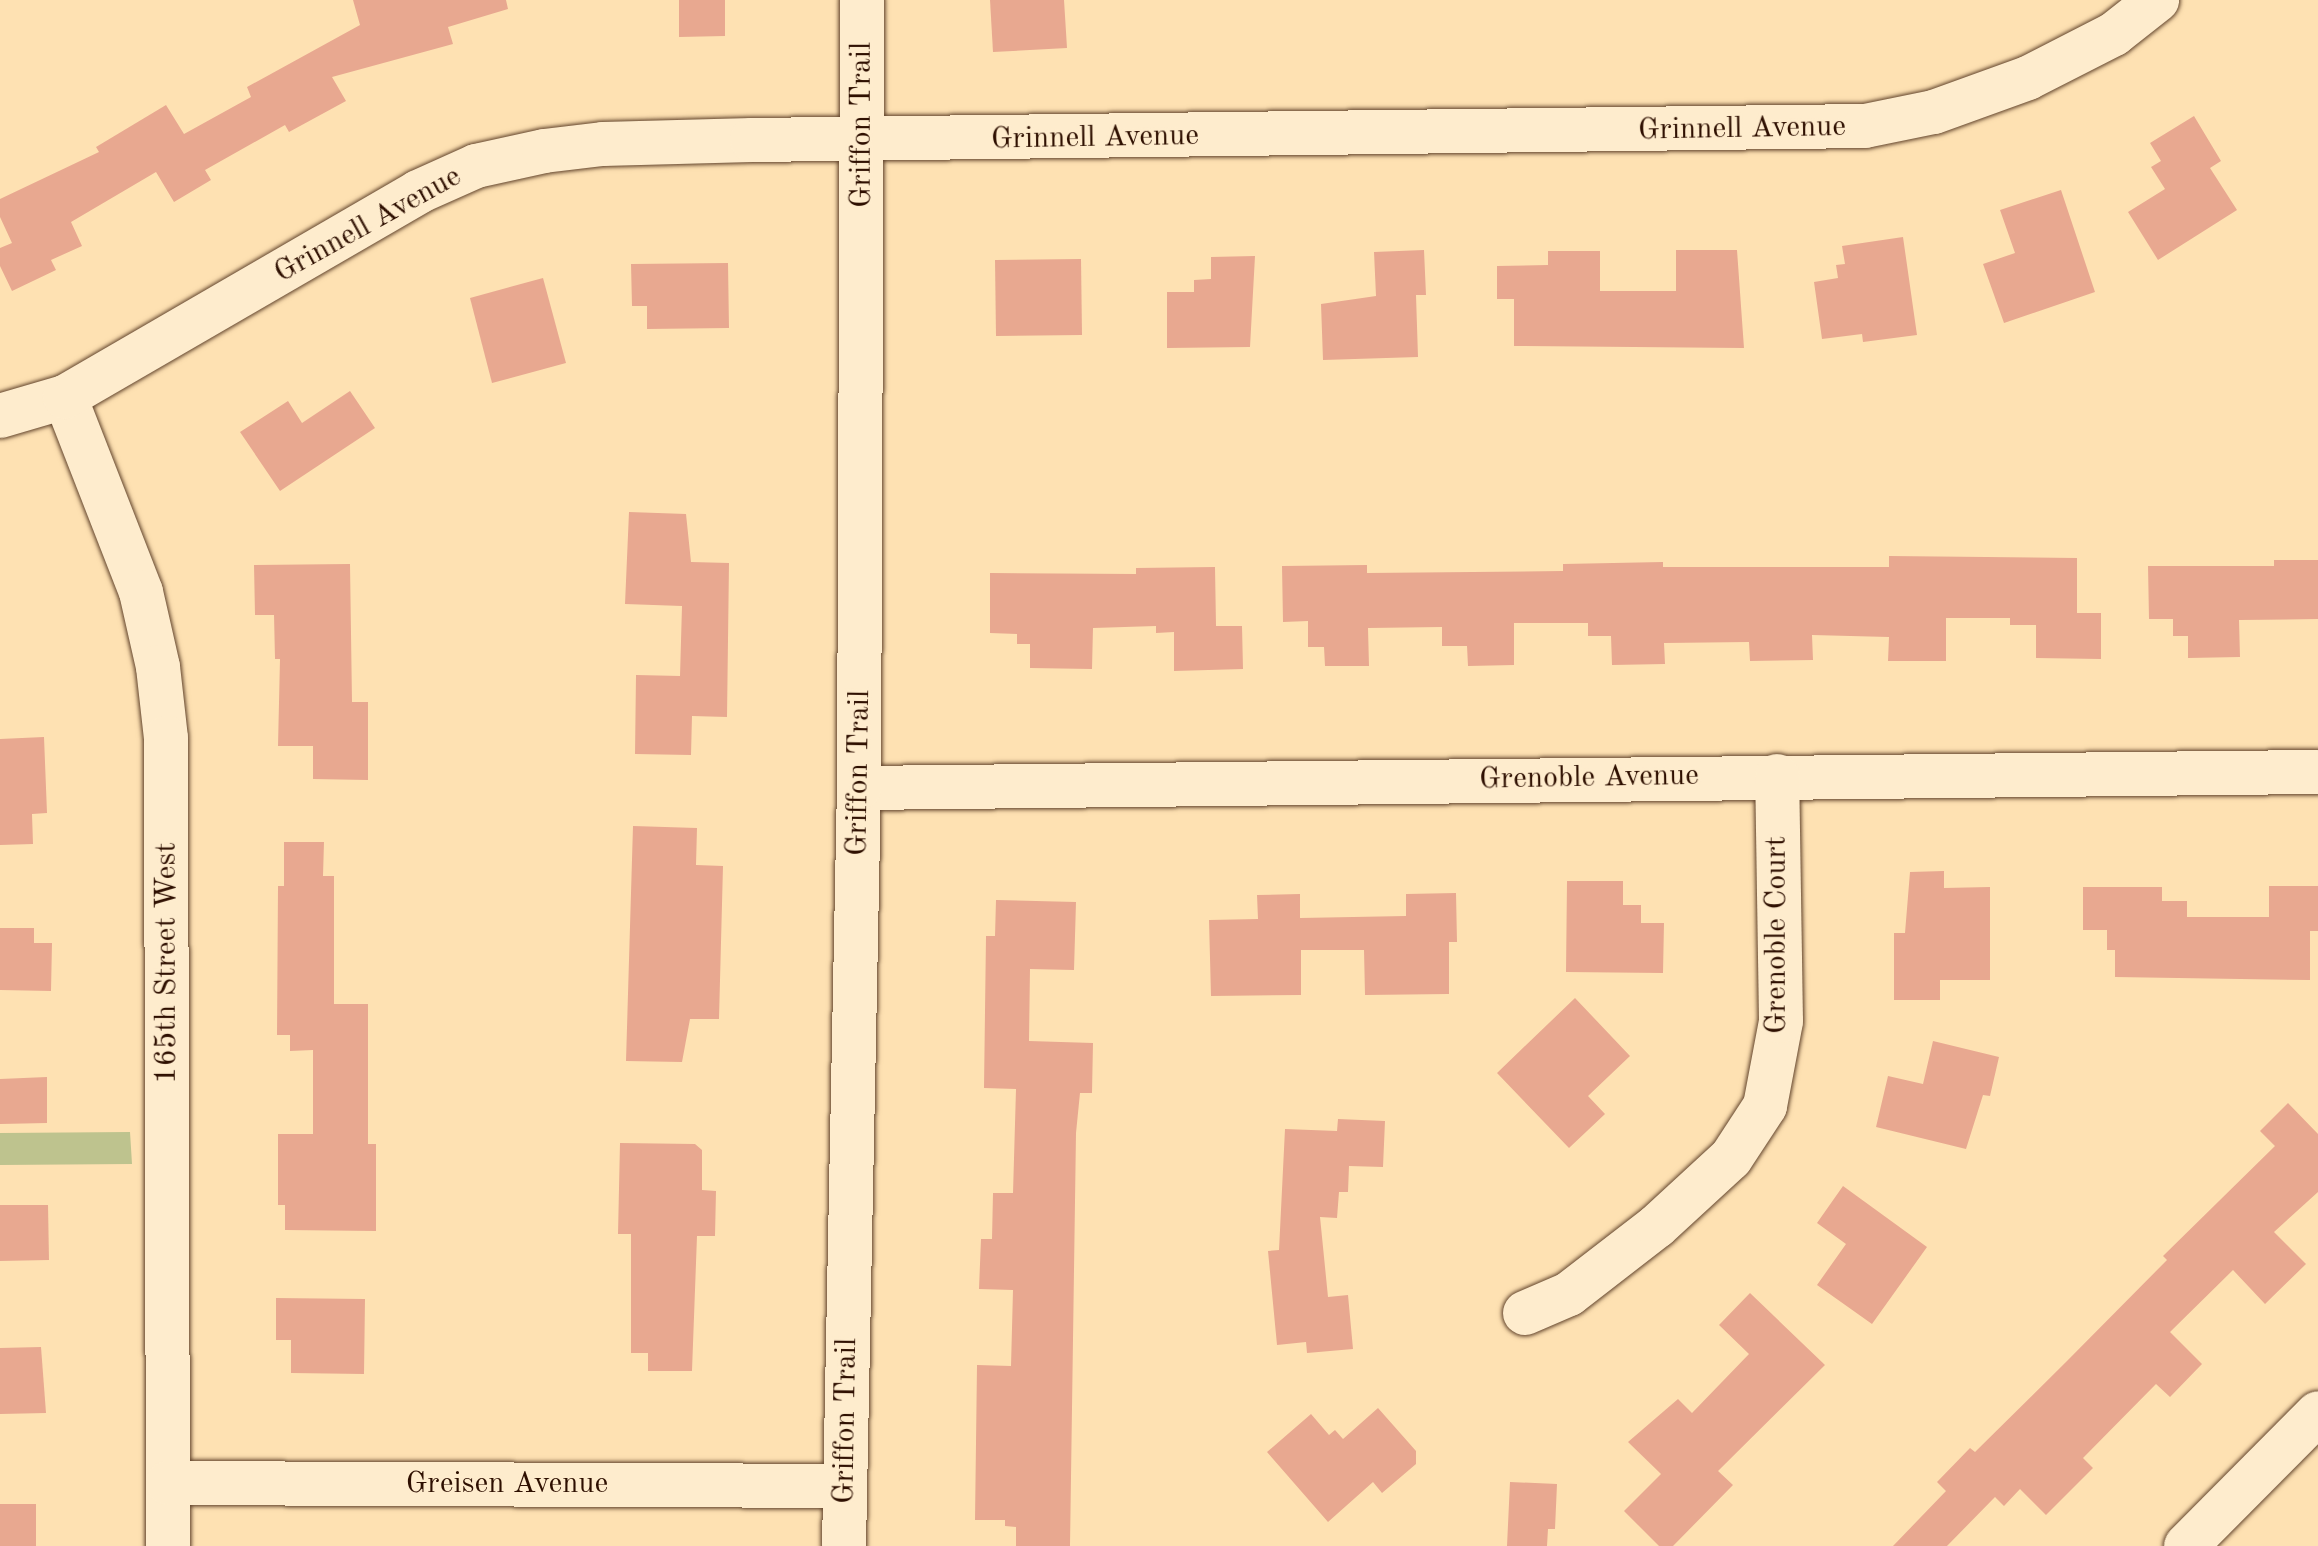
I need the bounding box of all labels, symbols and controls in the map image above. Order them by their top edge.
street label: Griffon Trail [844,42,880,208]
street label: Grinnell Avenue [1638,109,1846,149]
street label: Grinnell Avenue [991,118,1199,158]
street label: Grinnell Avenue [268,159,468,291]
street label: Griffon Trail [840,690,878,856]
street label: Grenoble Avenue [1479,758,1699,798]
street label: Grenoble Court [1759,836,1795,1034]
street label: 165th Street West [149,842,185,1084]
street label: Griffon Trail [827,1338,865,1504]
street label: Greisen Avenue [406,1466,608,1502]

